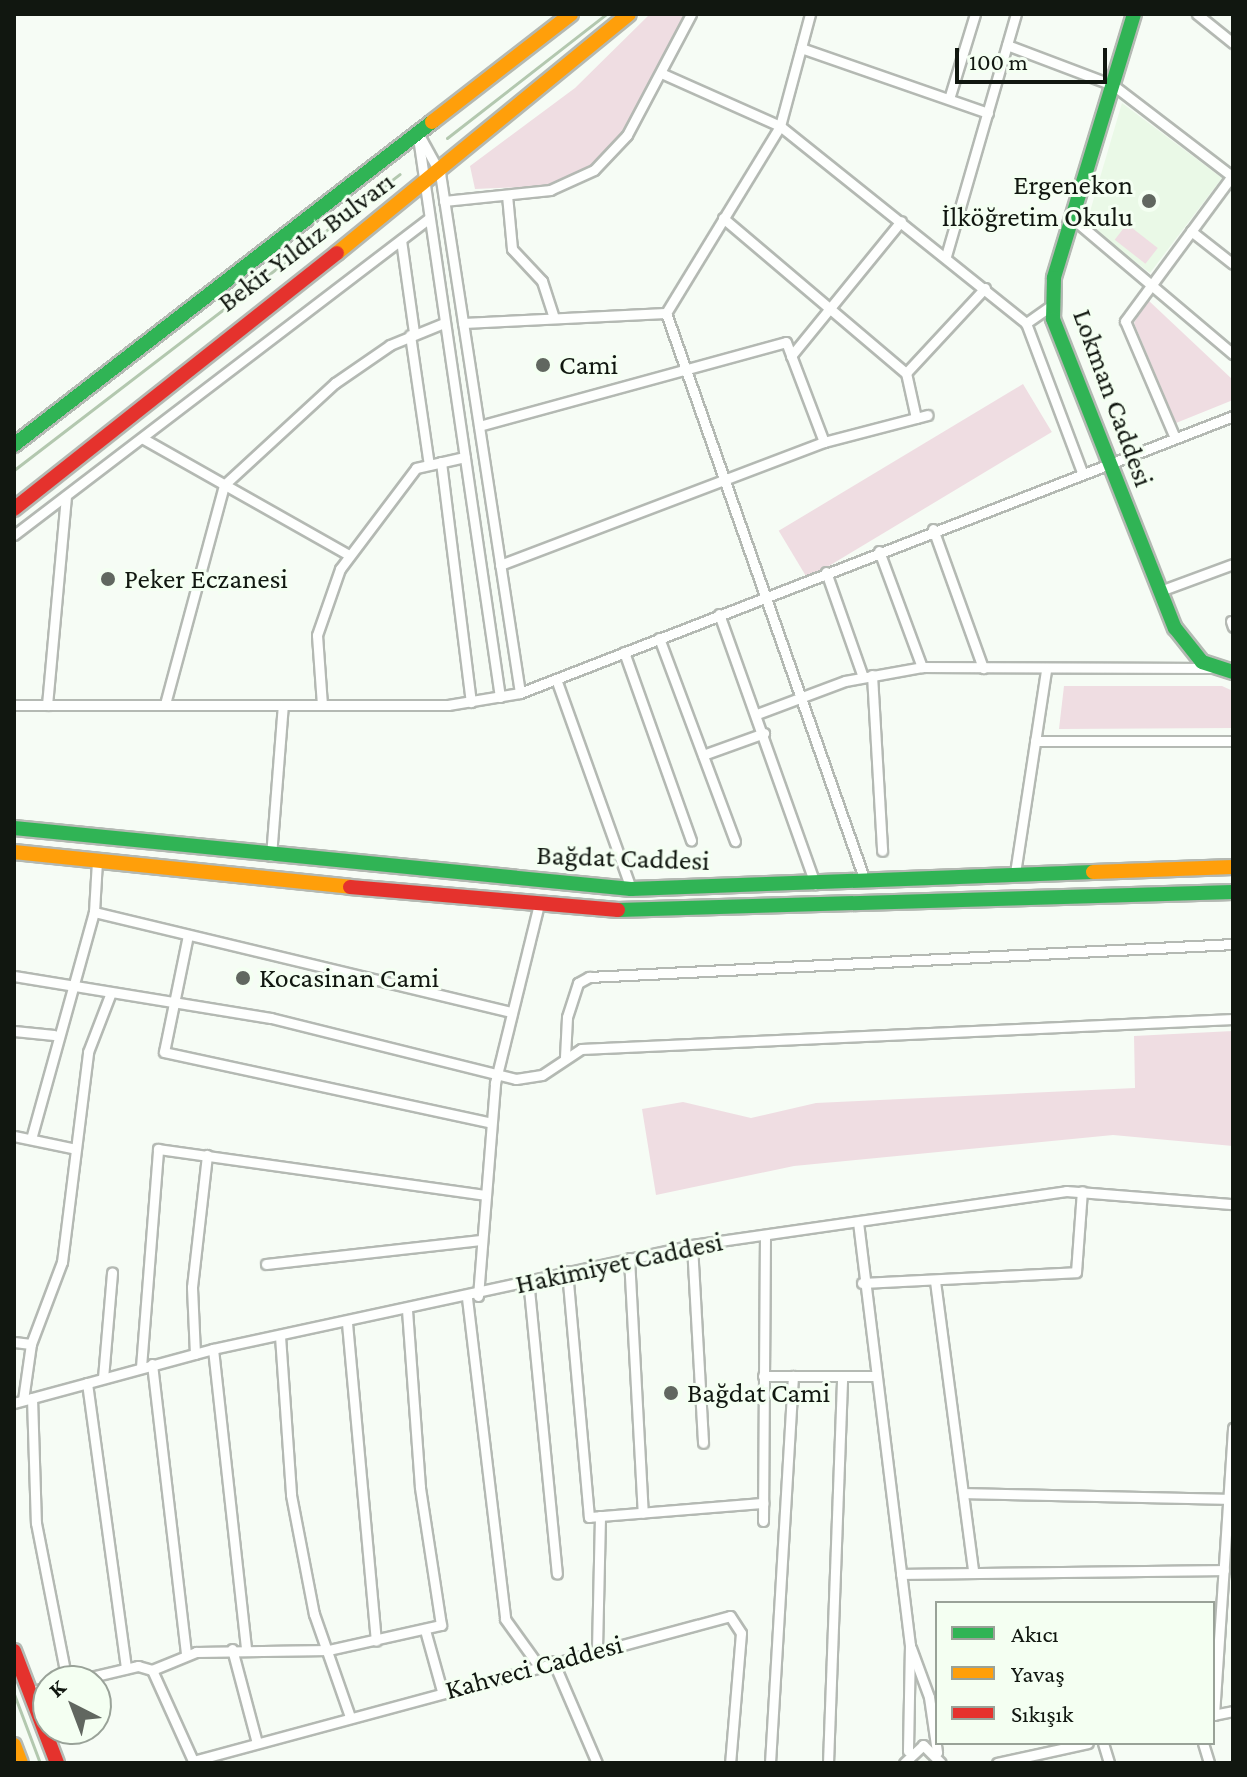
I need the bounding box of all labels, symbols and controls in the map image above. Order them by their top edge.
scale bar [959,32,1111,82]
text: 100 m [969,48,1028,75]
street label: Bekir Yıldız Bulvarı [211,165,401,319]
place label: Ergenekon İlköğretim Okulu [942,168,1133,234]
marker: Ergenekon İlköğretim Okulu [1140,192,1158,210]
street label: Lokman Caddesi [1065,305,1161,491]
place label: Cami [559,348,618,382]
marker: Cami [534,356,552,374]
place label: Peker Eczanesi [124,562,288,596]
marker: Peker Eczanesi [99,570,117,588]
street label: Bağdat Caddesi [536,838,710,878]
place label: Kocasinan Cami [259,961,439,995]
marker: Kocasinan Cami [234,969,252,987]
street label: Hakimiyet Caddesi [512,1225,726,1301]
place label: Bağdat Cami [687,1376,830,1410]
marker: Bağdat Cami [662,1384,680,1402]
legend [935,1601,1215,1745]
text: Akıcı [1011,1620,1059,1647]
street label: Kahveci Caddesi [442,1627,626,1707]
text: Yavaş [1011,1660,1065,1687]
north arrow [32,1665,112,1745]
text: K [43,1674,71,1702]
text: Sıkışık [1011,1700,1073,1727]

